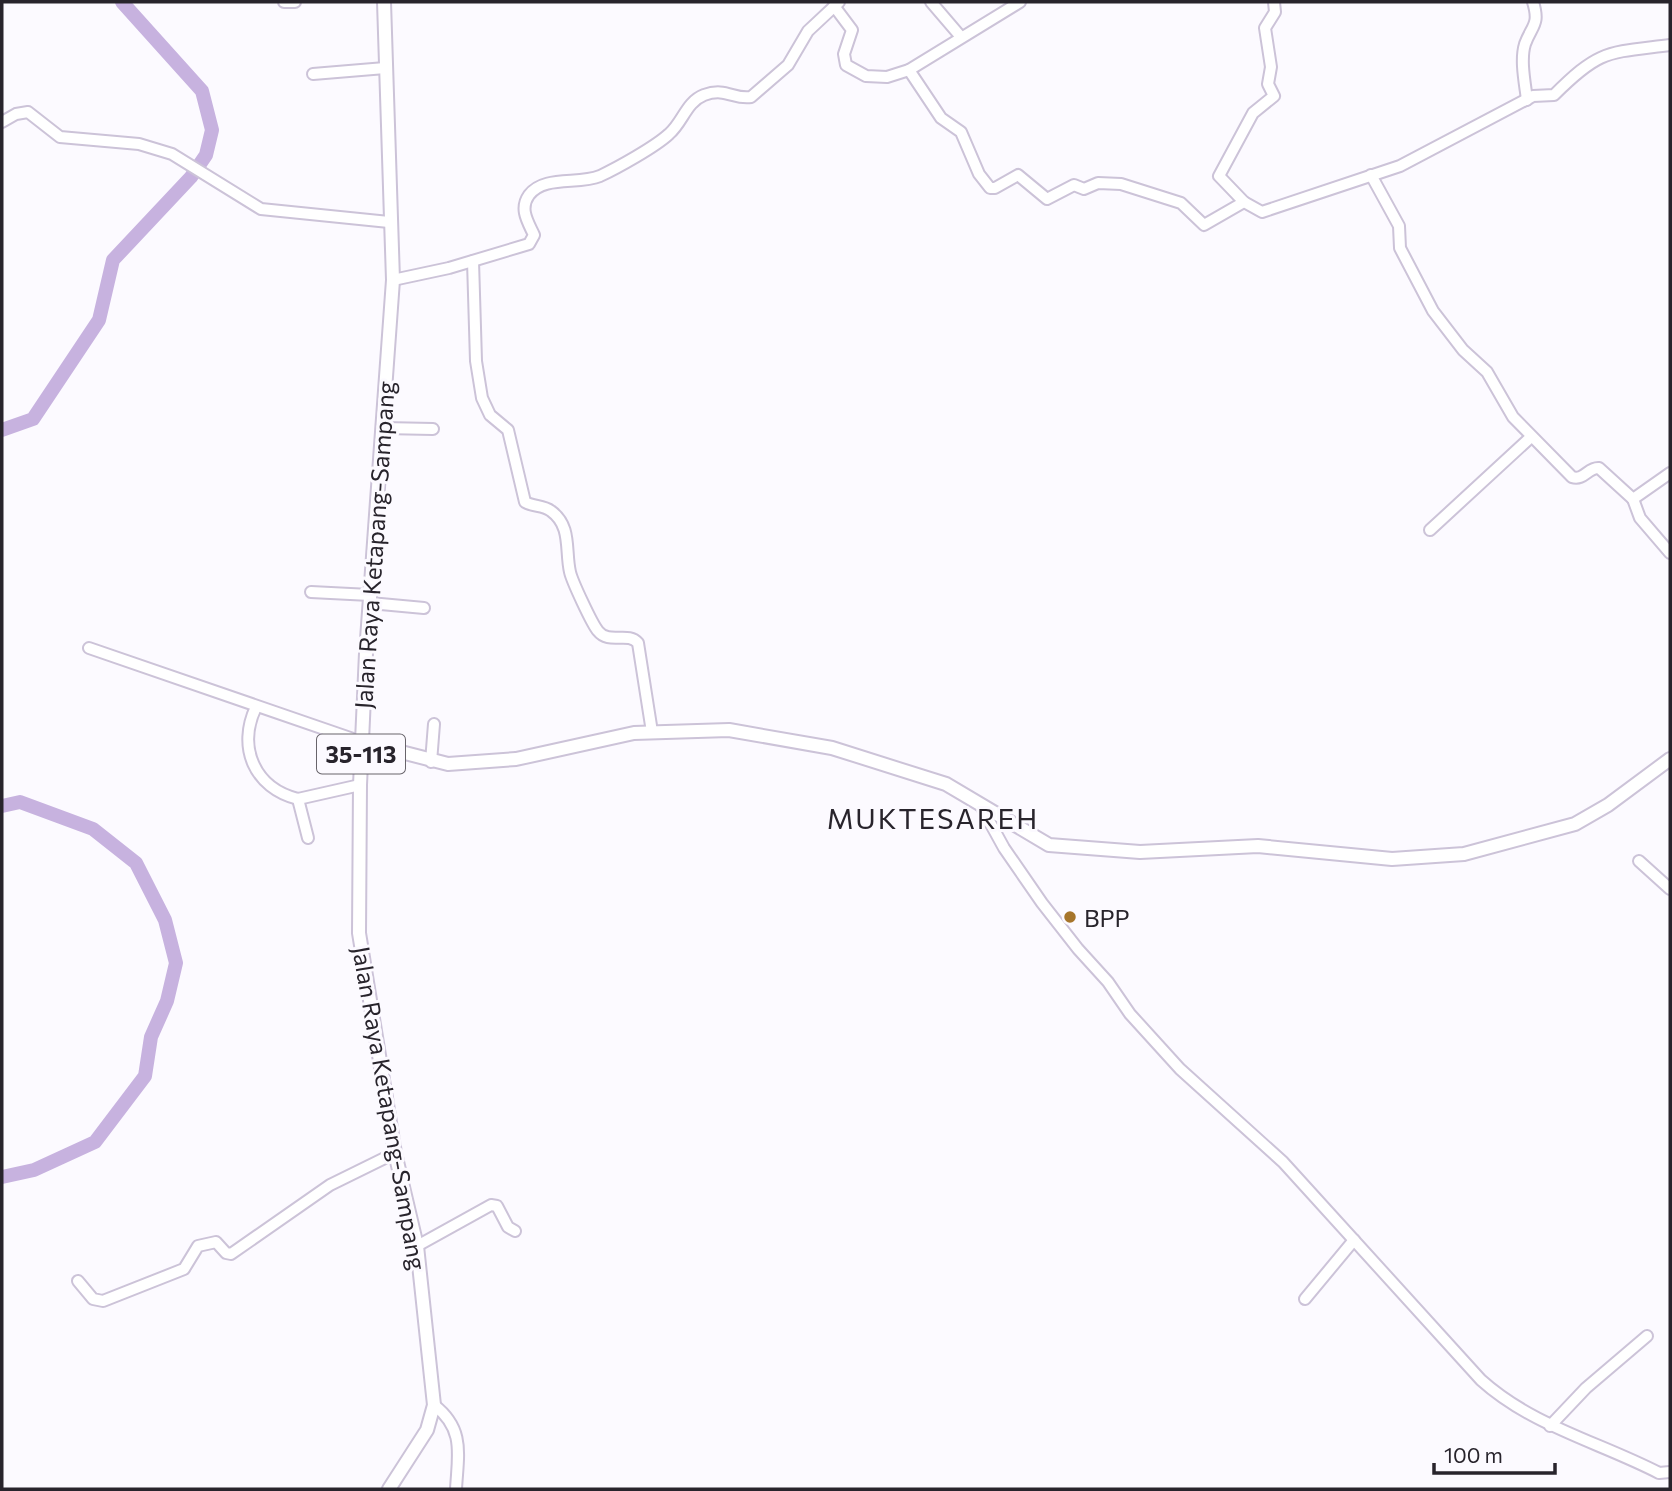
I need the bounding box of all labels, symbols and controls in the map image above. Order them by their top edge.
street label: Jalan Raya Ketapang-Sampang [348,380,400,710]
road number: 35-113 [317,734,405,774]
district label: MUKTESAREH [827,801,1039,835]
place label: BPP [1084,903,1130,932]
marker: BPP [1062,909,1078,925]
street label: Jalan Raya Ketapang-Sampang [347,944,433,1272]
scale bar [1434,1432,1555,1476]
text: 100 m [1444,1442,1503,1467]

